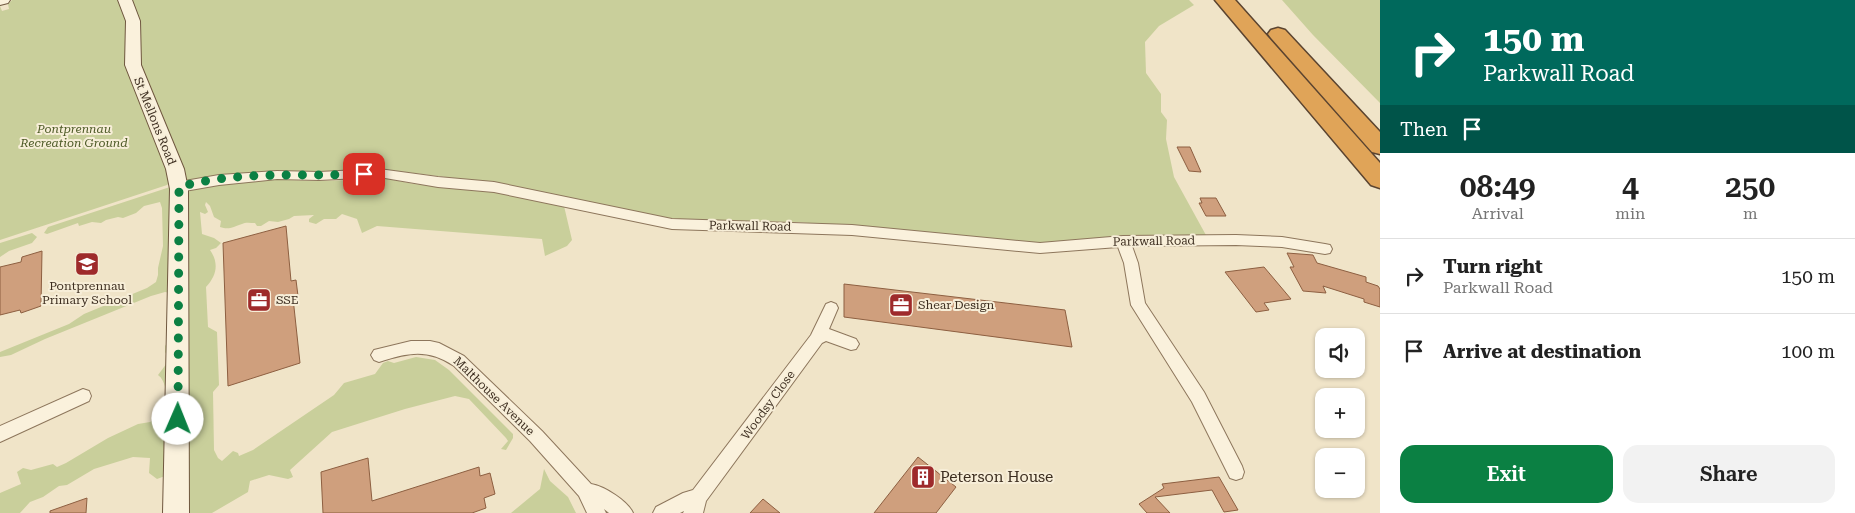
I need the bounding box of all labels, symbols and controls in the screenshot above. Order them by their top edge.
text: 150 m [1483,19,1584,60]
icon: right [1400,20,1465,85]
text: Parkwall Road [1483,61,1634,86]
street label: St Mellons Road [131,75,179,167]
icon: arrive [1458,115,1486,143]
text: Then [1400,118,1448,141]
park label: Pontprennau Recreation Ground [19,122,128,150]
pin [343,153,385,195]
icon: arrive [350,160,378,188]
text: 08:49 [1460,169,1536,204]
text: 4 [1622,169,1639,204]
text: 250 [1725,169,1775,204]
text: Arrival [1472,204,1524,223]
text: min [1615,204,1645,223]
text: m [1743,204,1757,223]
street label: Parkwall Road [709,218,792,234]
street label: Parkwall Road [1113,233,1196,249]
school or university icon: Pontprennau Primary School [74,251,100,277]
text: Turn right [1443,255,1543,278]
icon: right [1400,262,1428,290]
text: 150 m [1781,265,1835,288]
text: Parkwall Road [1443,278,1553,297]
place label: Pontprennau Primary School [42,279,132,307]
office icon: SSE [246,287,272,313]
office icon: Shear Design [888,292,914,318]
place label: SSE [276,293,298,307]
place label: Shear Design [918,298,994,312]
map controls [1315,328,1365,498]
button: sound [1315,328,1365,378]
icon: arrive [1400,337,1428,365]
text: Arrive at destination [1443,340,1641,363]
text: 100 m [1781,340,1835,363]
street label: Malthouse Avenue [451,354,538,438]
street label: Woodsy Close [738,368,798,442]
button: + [1315,388,1365,438]
position arrow [151,392,203,444]
button: Exit [1400,445,1613,503]
button: Share [1623,445,1835,503]
button: − [1315,448,1365,498]
building icon: Peterson House [910,464,936,490]
place label: Peterson House [940,468,1053,486]

